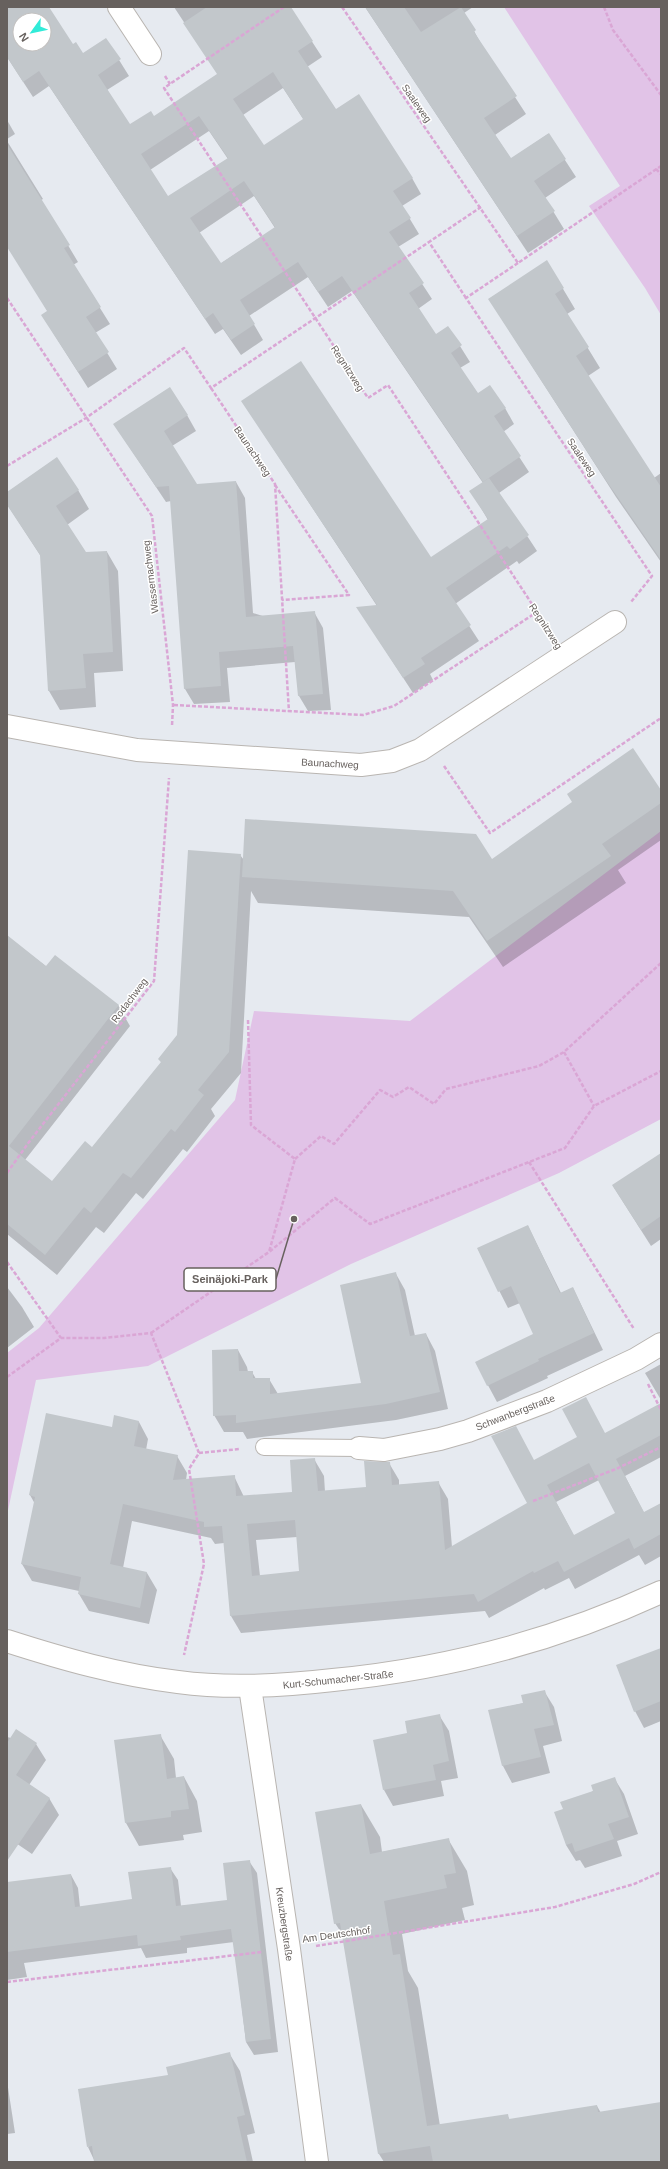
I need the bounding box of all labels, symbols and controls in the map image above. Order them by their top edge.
north arrow [12,12,52,52]
text: N [16,31,31,44]
street label: Saaleweg [399,82,434,124]
street label: Regnitzweg [329,343,366,393]
street label: Baunachweg [232,424,273,478]
street label: Saaleweg [565,436,598,479]
street label: Wassernachweg [141,540,160,614]
street label: Regnitzweg [527,601,564,651]
street label: Baunachweg [301,756,359,771]
street label: Rodachweg [109,976,150,1025]
callout: Seinäjoki-Park [184,1268,276,1291]
text: Seinäjoki-Park [192,1273,269,1285]
street label: Schwanbergstraße [474,1392,557,1433]
street label: Kurt-Schumacher-Straße [282,1668,394,1691]
street label: Kreuzbergstraße [274,1886,295,1962]
street label: Am Deutschhof [301,1924,371,1945]

